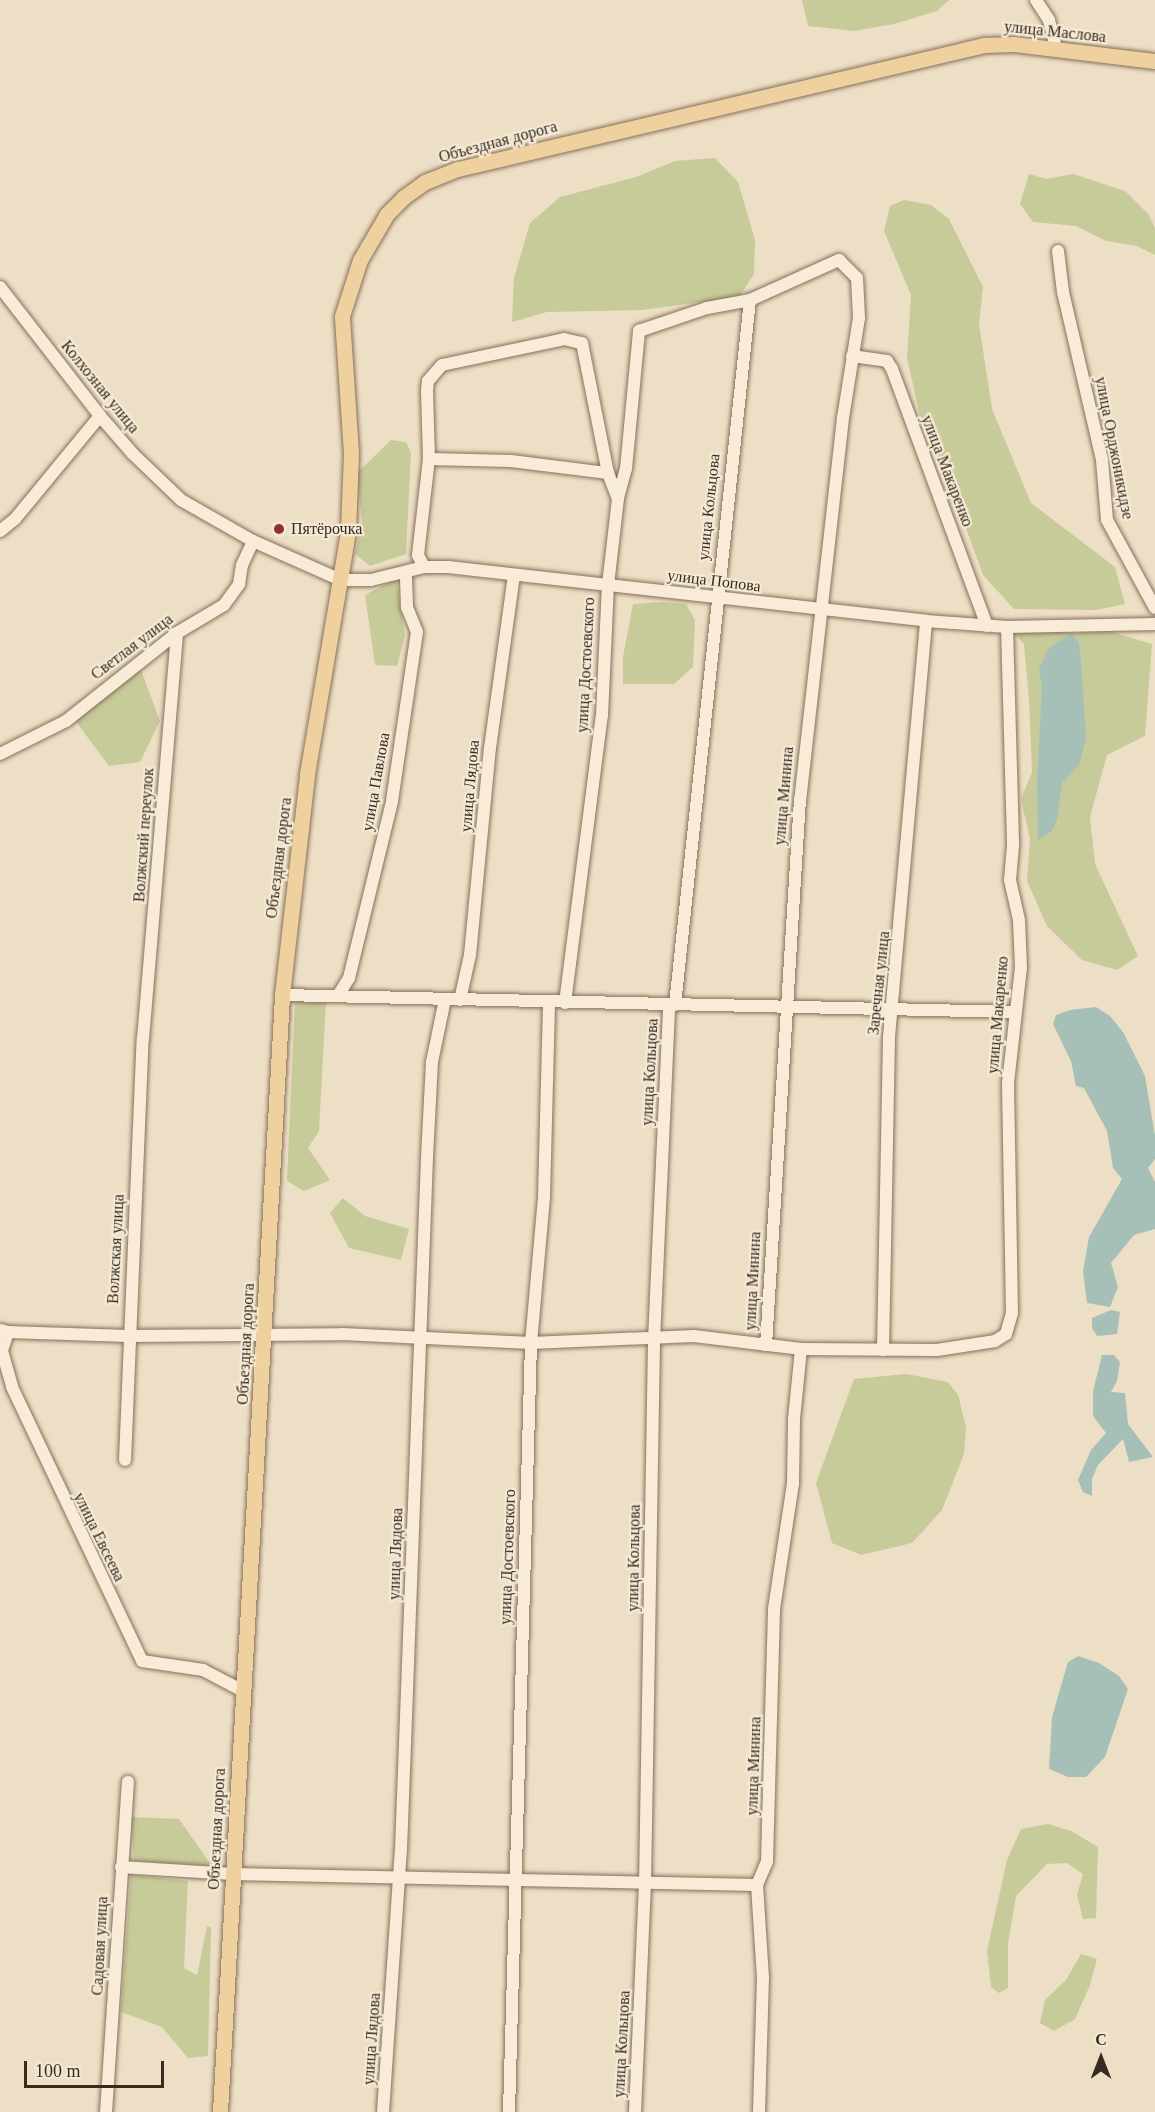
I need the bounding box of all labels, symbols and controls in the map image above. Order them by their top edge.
street label: улица Маслова [1003,17,1107,47]
street label: Объездная дорога [437,117,559,167]
street label: Колхозная улица [57,337,143,437]
street label: улица Орджоникидзе [1091,375,1137,521]
street label: улица Макаренко [917,412,977,530]
street label: улица Кольцова [694,453,724,561]
place label: Пятёрочка [291,519,362,539]
marker: Пятёрочка [272,522,286,536]
street label: улица Попова [666,566,762,596]
street label: улица Достоевского [573,597,599,733]
street label: Светлая улица [87,610,177,684]
street label: улица Павлова [358,731,394,833]
street label: улица Лядова [456,739,484,833]
street label: улица Минина [770,746,798,846]
street label: Волжский переулок [130,767,158,903]
street label: Объездная дорога [262,796,296,920]
street label: Заречная улица [864,930,894,1036]
street label: улица Макаренко [983,955,1013,1075]
street label: улица Кольцова [638,1018,662,1126]
street label: Волжская улица [104,1194,128,1304]
street label: улица Минина [741,1231,765,1331]
street label: Объездная дорога [233,1283,259,1405]
street label: улица Евсеева [69,1489,129,1585]
street label: улица Достоевского [496,1489,520,1625]
street label: улица Кольцова [623,1504,645,1612]
street label: улица Лядова [385,1508,407,1600]
street label: улица Минина [743,1716,765,1816]
street label: Объездная дорога [204,1768,230,1890]
street label: Садовая улица [88,1896,112,1996]
street label: улица Кольцова [610,1990,634,2098]
street label: улица Лядова [359,1992,385,2086]
north arrow [1071,2028,1131,2088]
text: С [1095,2031,1107,2048]
scale bar [27,2049,166,2087]
text: 100 m [35,2061,81,2081]

